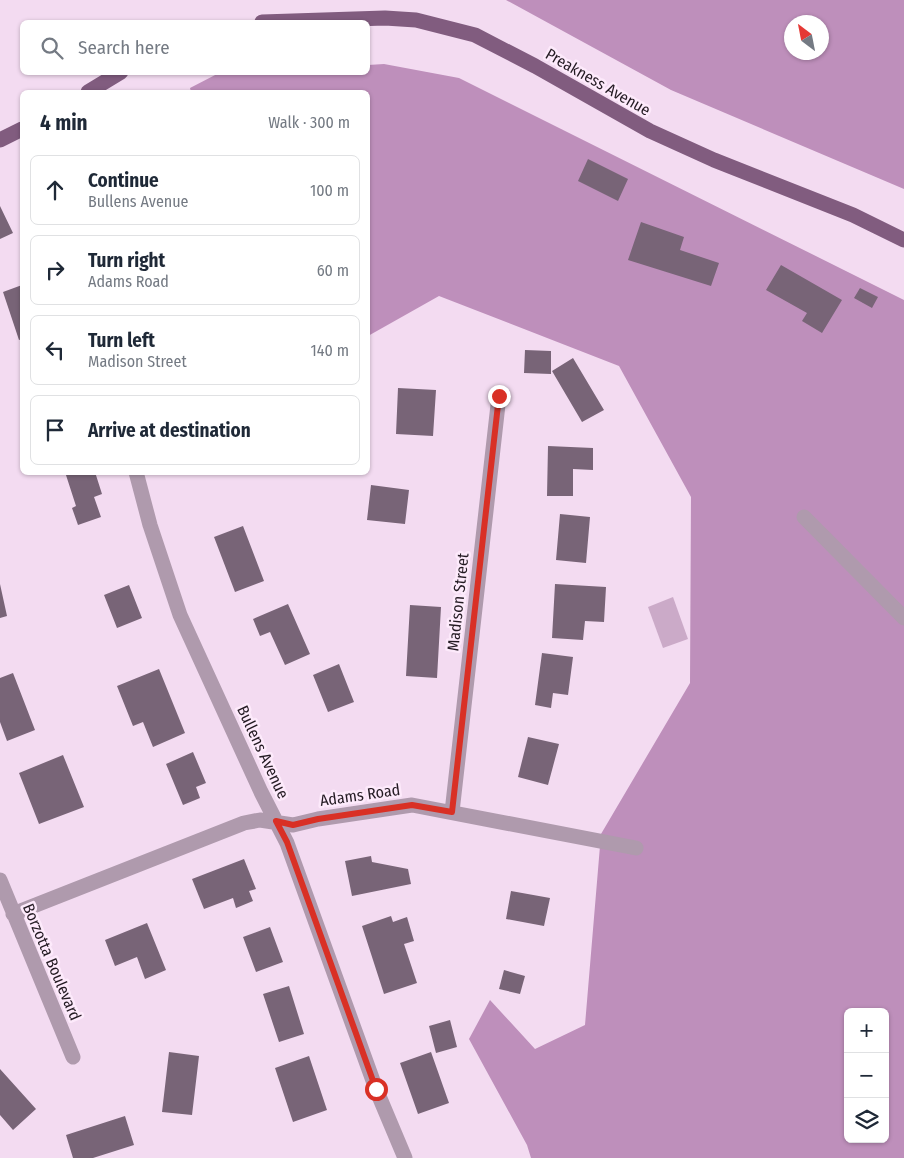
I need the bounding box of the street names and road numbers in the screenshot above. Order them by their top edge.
street label: Preakness Avenue [542,44,654,120]
street label: Madison Street [443,551,473,652]
street label: Bullens Avenue [233,702,293,802]
street label: Adams Road [319,780,401,810]
street label: Borzotta Boulevard [19,901,85,1023]

